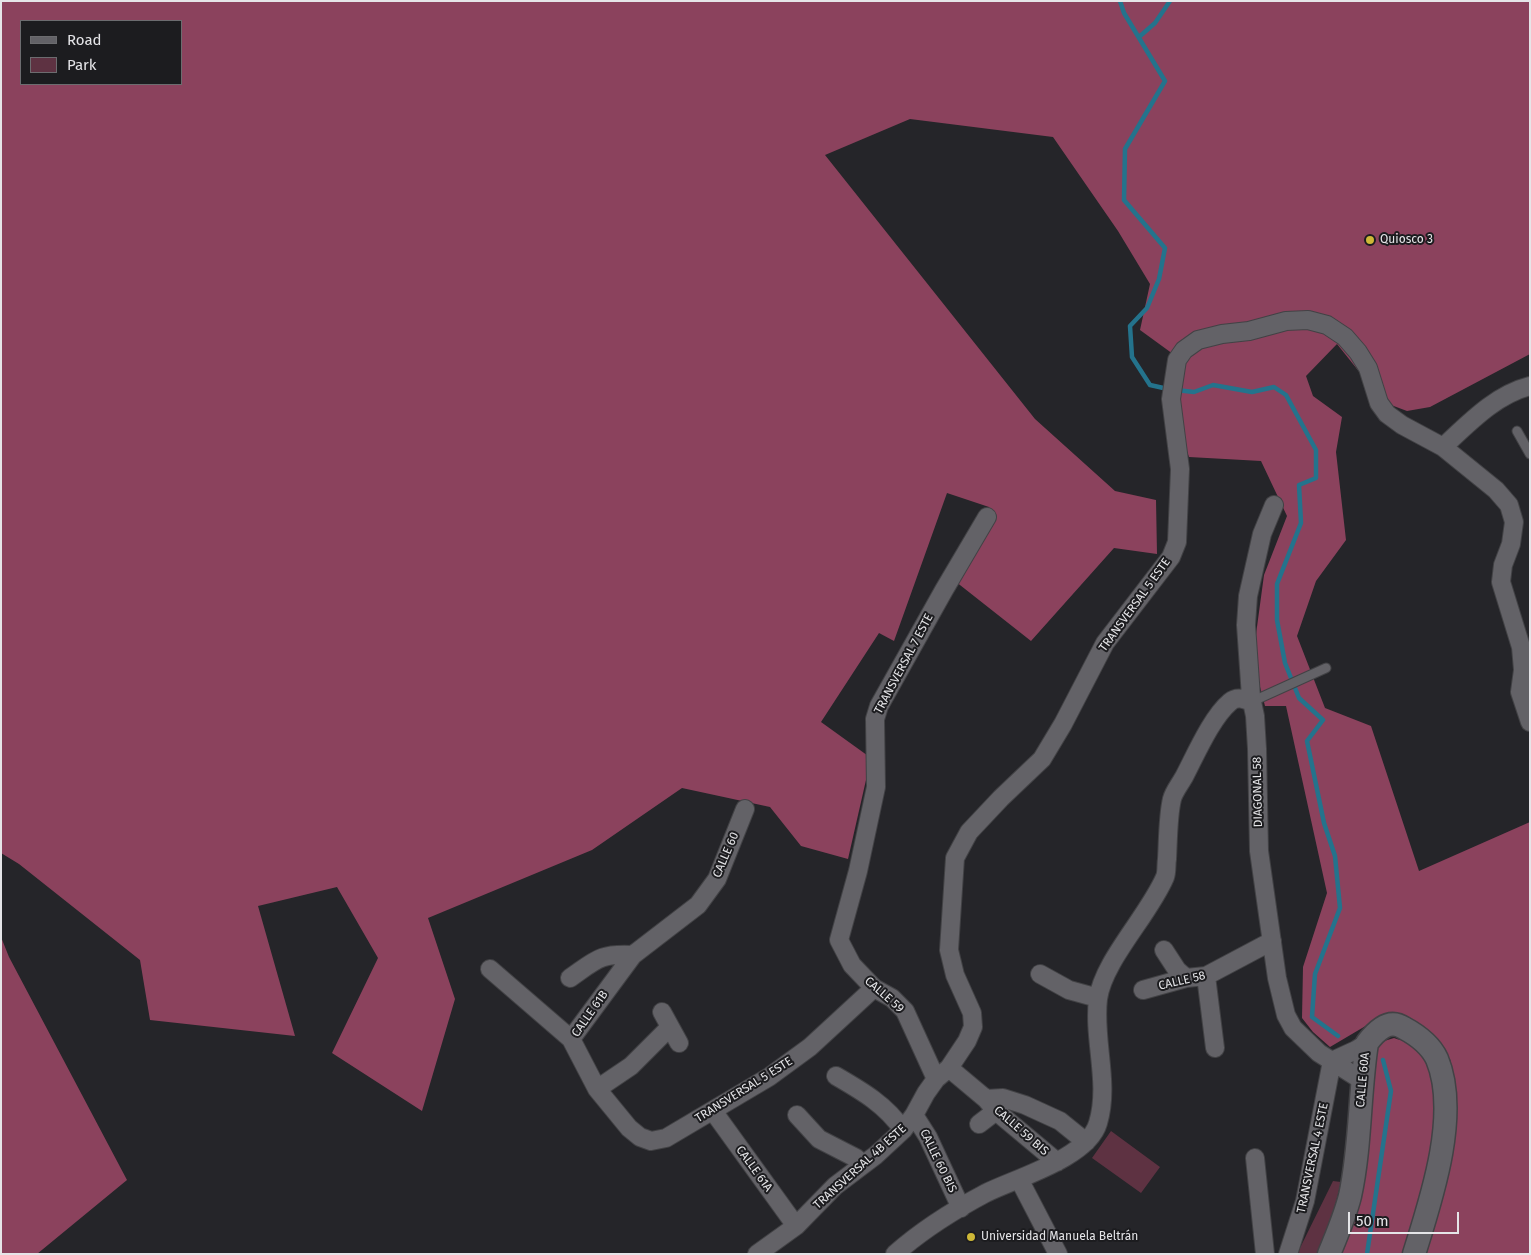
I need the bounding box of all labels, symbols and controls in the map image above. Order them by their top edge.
legend [20,20,182,85]
text: Road [67,31,102,49]
text: Park [67,56,97,74]
place label: Quiosco 3 [1380,233,1433,247]
marker: Quiosco 3 [1364,234,1376,246]
street label: TRANSVERSAL 5 ESTE [1096,555,1174,655]
street label: TRANSVERSAL 7 ESTE [872,611,936,717]
street label: DIAGONAL 58 [1250,757,1266,827]
street label: CALLE 60 [710,830,742,880]
street label: CALLE 58 [1157,969,1207,993]
street label: CALLE 59 [861,974,907,1016]
street label: CALLE 61B [569,988,611,1040]
street label: CALLE 60A [1353,1052,1373,1108]
street label: TRANSVERSAL 5 ESTE [693,1054,795,1126]
street label: TRANSVERSAL 4 ESTE [1294,1102,1332,1214]
street label: CALLE 59 BIS [991,1103,1051,1159]
street label: TRANSVERSAL 4B ESTE [811,1122,909,1212]
street label: CALLE 60 BIS [916,1127,960,1195]
street label: CALLE 61A [733,1143,775,1195]
scale bar [1351,1202,1462,1234]
text: 50 m [1356,1212,1389,1230]
place label: Universidad Manuela Beltrán [981,1230,1138,1244]
marker: Universidad Manuela Beltrán [965,1231,977,1243]

